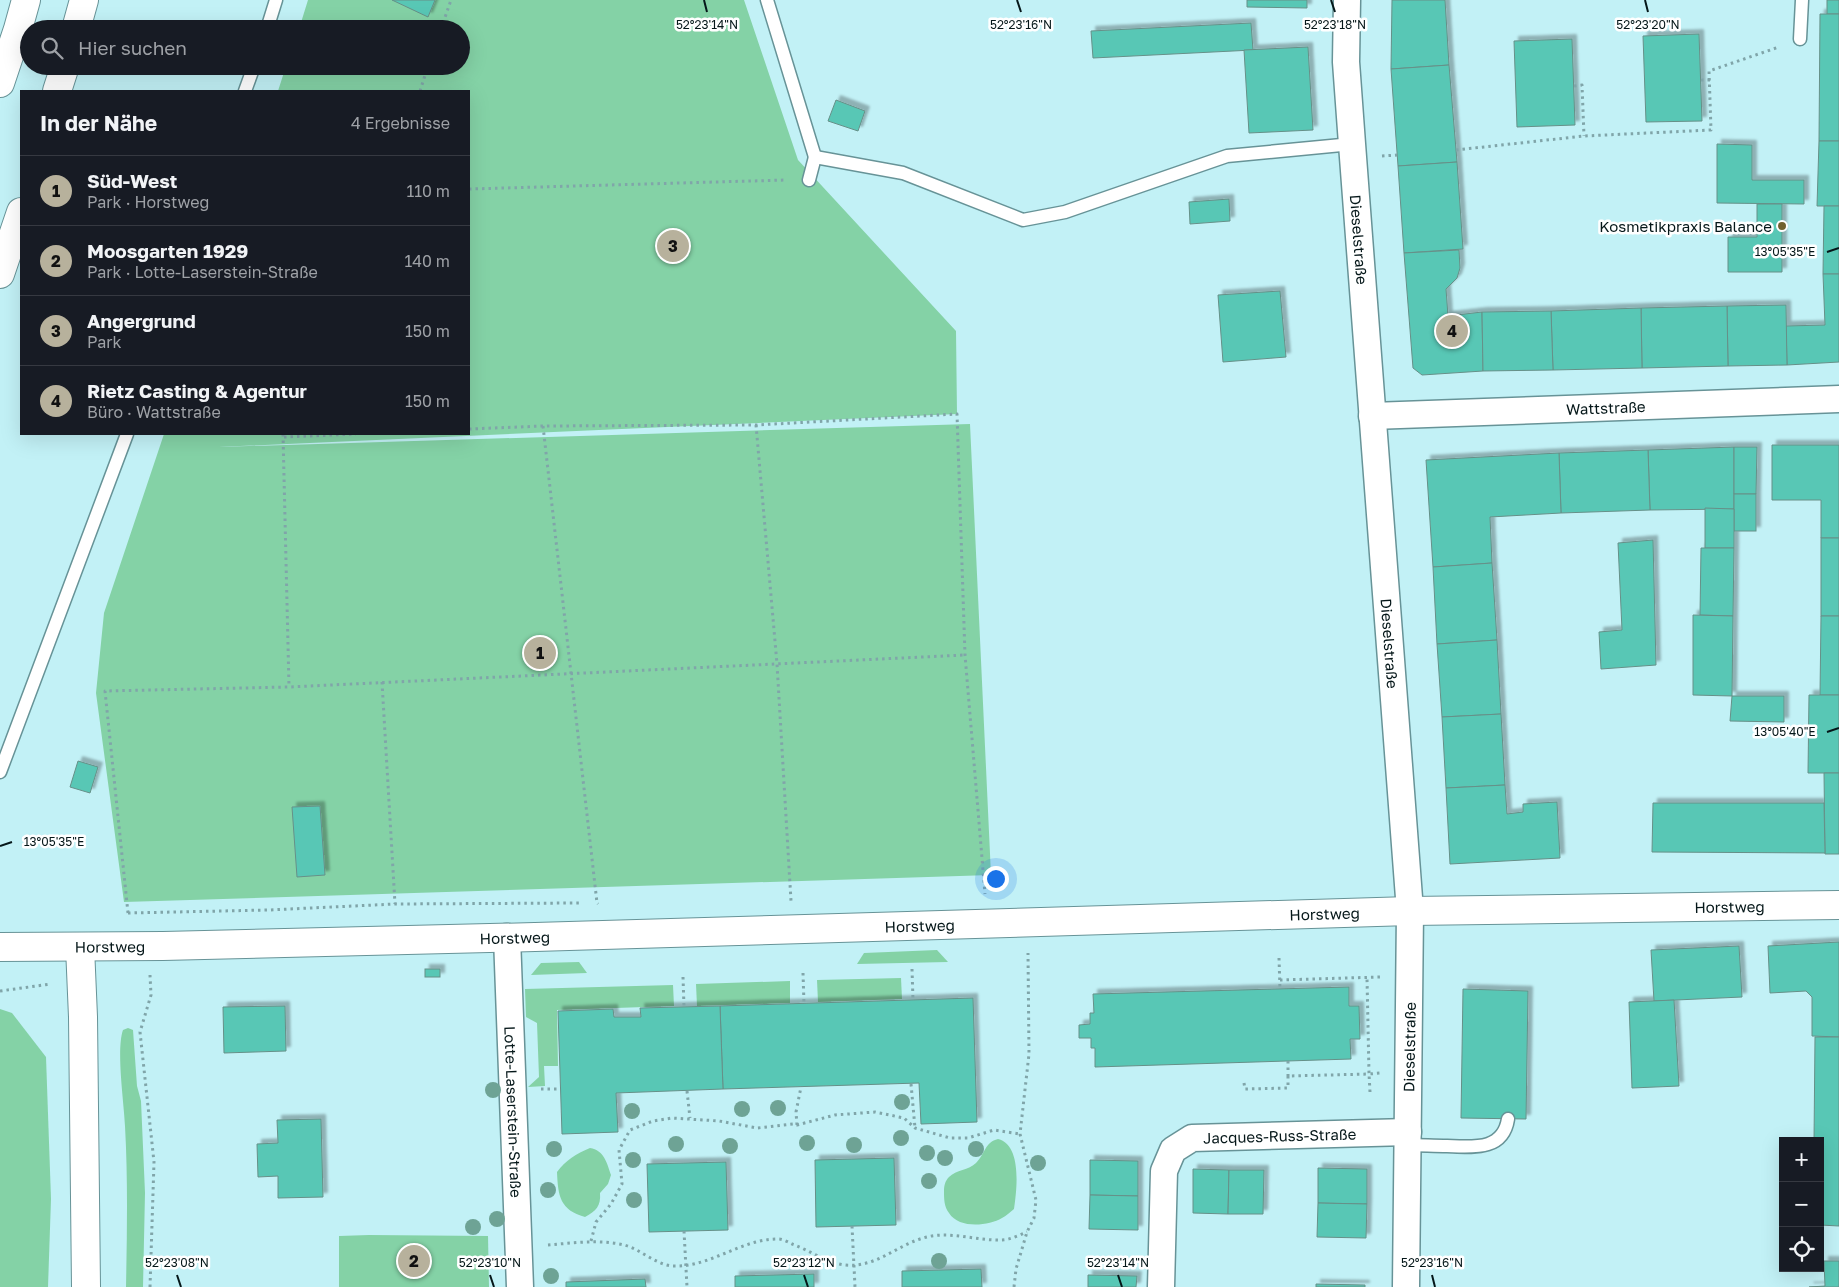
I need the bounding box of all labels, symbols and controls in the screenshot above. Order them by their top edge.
text: 52°23'14"N [676,17,738,32]
text: 52°23'16"N [990,17,1052,32]
text: 52°23'18"N [1304,17,1366,32]
text: 52°23'20"N [1616,17,1680,32]
search box [20,20,470,75]
icon: search [38,34,66,62]
text: Hier suchen [78,36,187,59]
text: In der Nähe [40,110,157,136]
text: 4 Ergebnisse [351,113,450,133]
text: Süd-West [87,169,177,192]
text: 1 [52,181,60,201]
text: 110 m [406,181,450,201]
text: Park · Horstweg [87,192,209,212]
street label: Dieselstraße [1347,194,1372,285]
place label: Kosmetikpraxis Balance [1599,217,1772,235]
marker: Kosmetikpraxis Balance [1776,220,1788,232]
pin: 3 [657,227,689,265]
text: Moosgarten 1929 [87,239,248,262]
text: 13°05'35"E [1755,244,1815,259]
text: 2 [51,251,61,271]
text: 140 m [404,251,450,271]
text: Park · Lotte-Laserstein-Straße [87,262,318,282]
text: Angergrund [87,309,196,332]
pin: 4 [1436,312,1468,350]
text: 3 [51,321,61,341]
text: 150 m [405,321,450,341]
text: Park [87,332,122,352]
text: Rietz Casting & Agentur [87,379,307,402]
text: 4 [51,391,61,411]
text: 150 m [405,391,450,411]
street label: Wattstraße [1566,397,1646,418]
text: Büro · Wattstraße [87,402,221,422]
street label: Dieselstraße [1377,598,1402,689]
pin: 1 [524,634,556,672]
text: 13°05'40"E [1754,724,1816,739]
text: 13°05'35"E [24,834,84,849]
your location [983,866,1009,892]
street label: Horstweg [1694,897,1765,916]
street label: Horstweg [1289,903,1360,924]
street label: Horstweg [884,916,955,936]
street label: Horstweg [480,928,550,947]
street label: Horstweg [75,937,145,956]
street label: Dieselstraße [1399,1001,1419,1092]
street label: Lotte-Laserstein-Straße [501,1026,526,1198]
street label: Jacques-Russ-Straße [1203,1124,1357,1147]
map controls [1779,1137,1824,1272]
button: + [1779,1137,1824,1182]
button: − [1779,1182,1824,1227]
button: locate [1779,1227,1824,1272]
pin: 2 [398,1242,430,1280]
text: 52°23'08"N [145,1255,209,1270]
text: 52°23'10"N [459,1255,521,1270]
text: 52°23'12"N [773,1255,835,1270]
text: 52°23'14"N [1087,1255,1149,1270]
text: 52°23'16"N [1401,1255,1463,1270]

